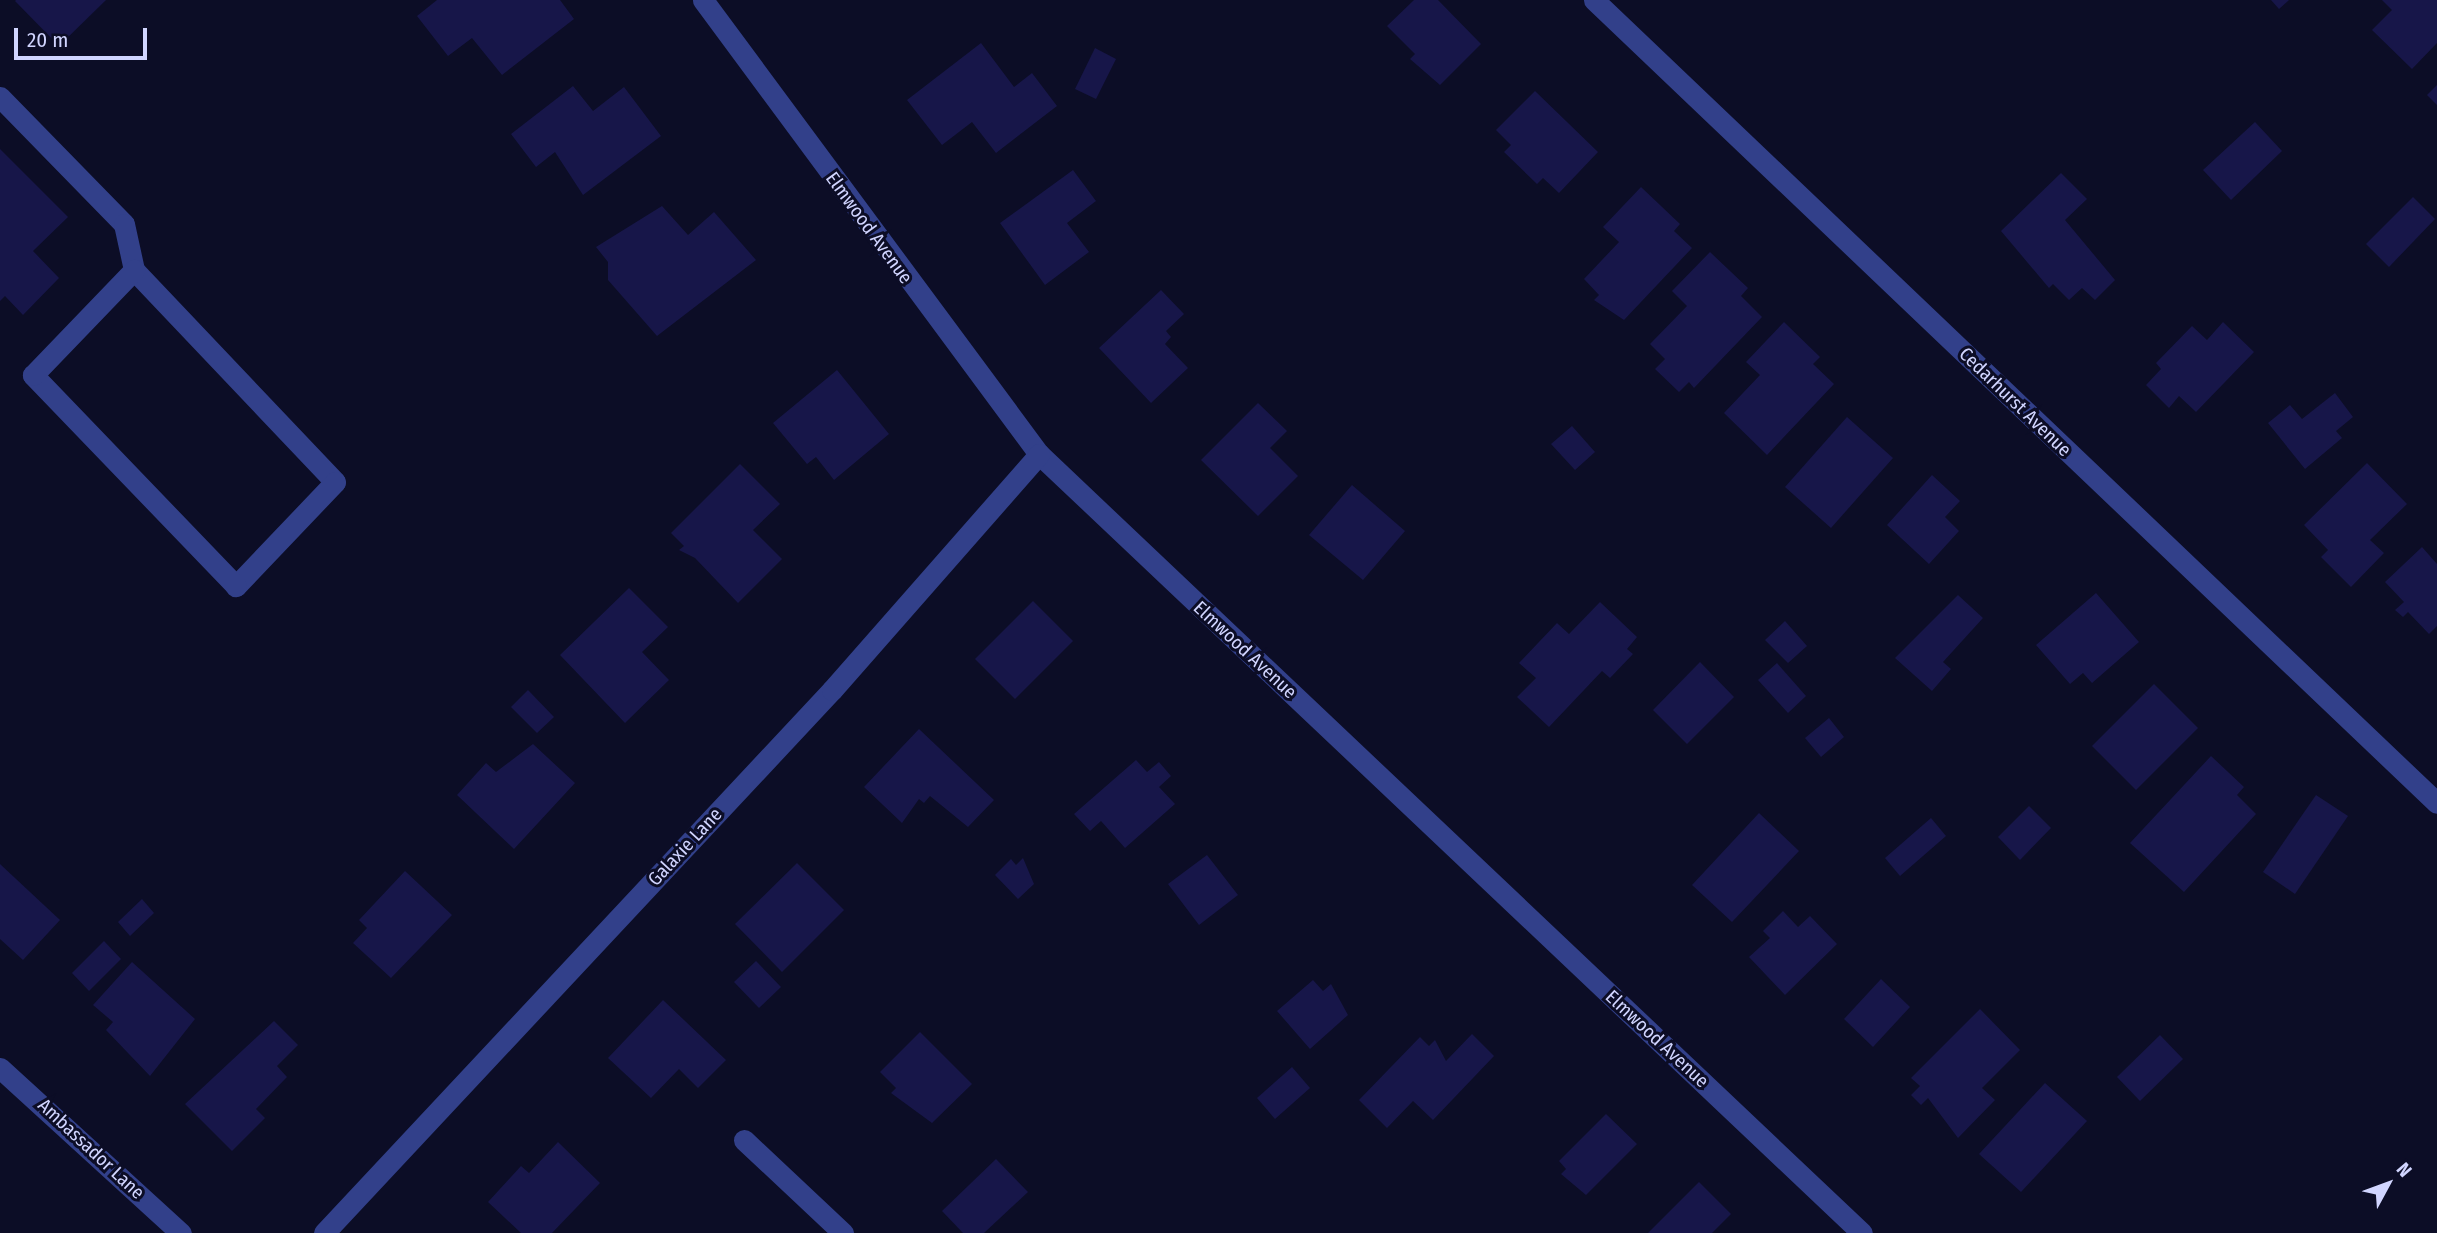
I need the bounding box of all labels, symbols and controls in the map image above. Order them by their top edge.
scale bar [18,14,150,58]
text: 20 m [27,27,68,53]
street label: Elmwood Avenue [821,168,917,288]
street label: Cedarhurst Avenue [1954,343,2076,461]
street label: Elmwood Avenue [1189,596,1301,704]
street label: Galaxie Lane [643,803,727,891]
street label: Elmwood Avenue [1601,985,1713,1093]
street label: Ambassador Lane [33,1094,149,1204]
north arrow [2353,1149,2423,1219]
text: N [2392,1158,2417,1182]

